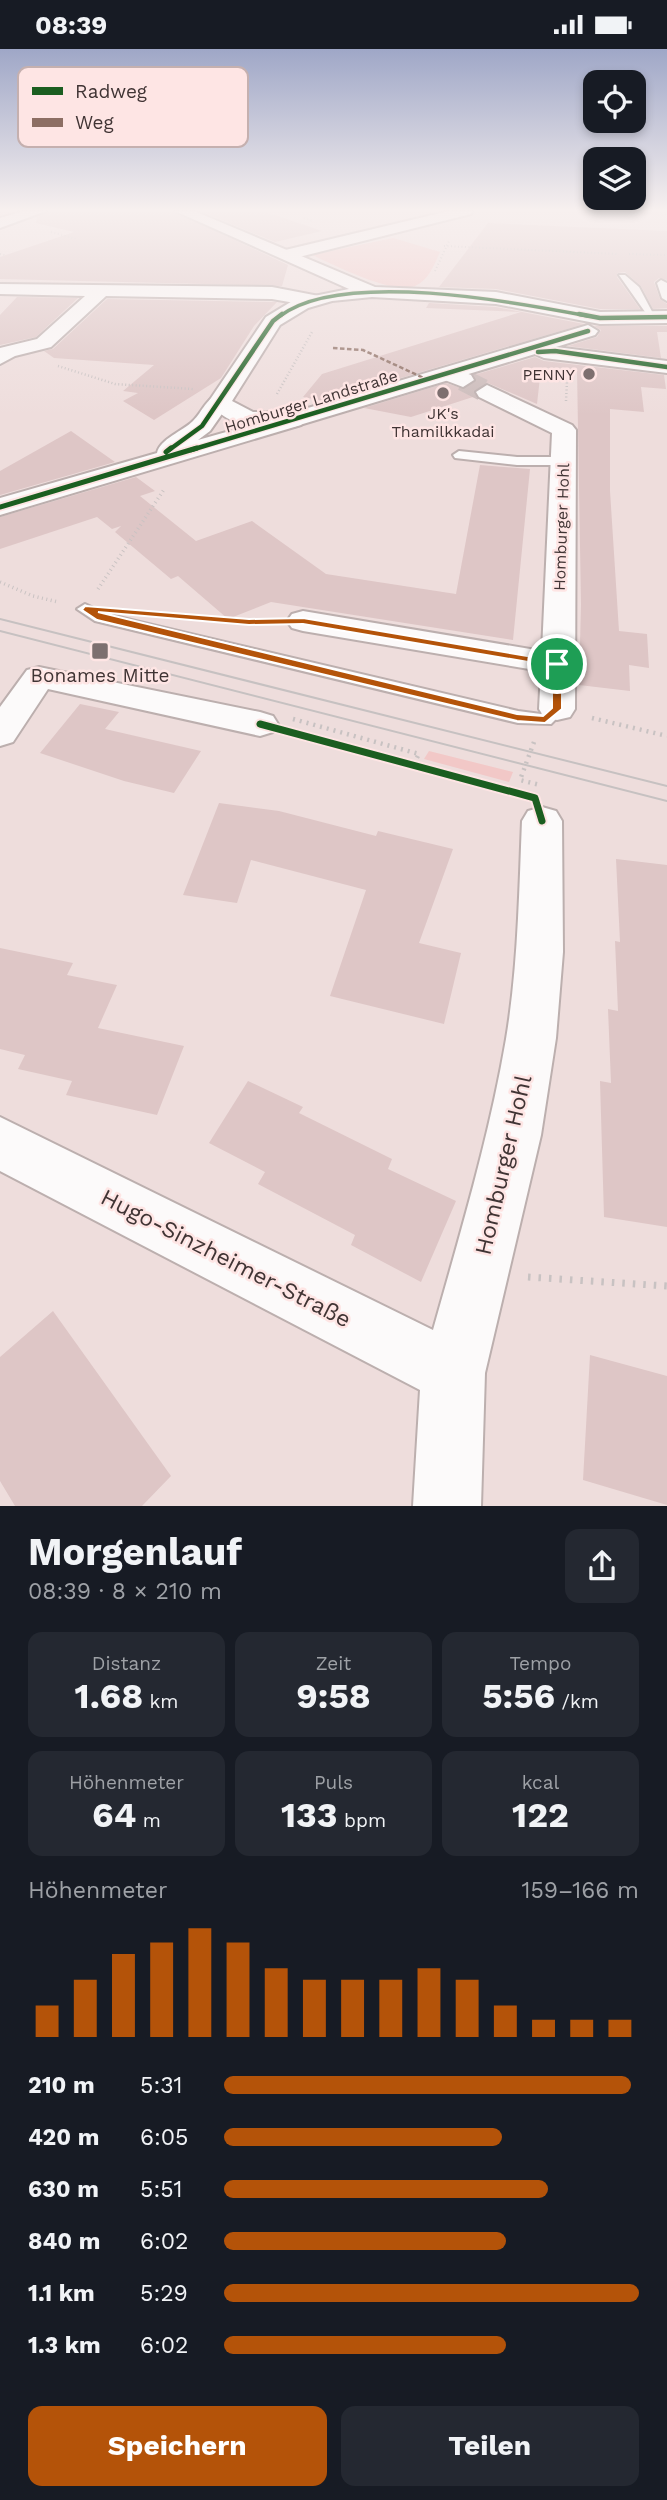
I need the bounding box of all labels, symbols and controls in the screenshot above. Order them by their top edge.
text: 08:39 [35,10,107,40]
legend [18,67,248,147]
map controls [583,70,646,210]
button: locate [583,70,646,133]
text: Radweg [75,80,148,103]
text: Weg [75,111,115,134]
button: layers [583,147,646,210]
place label: PENNY [522,365,575,384]
street label: Homburger Landstraße [222,366,400,437]
marker: PENNY [581,366,597,382]
marker: JK's Thamilkkadai [435,385,451,401]
place label: JK's Thamilkkadai [391,404,495,441]
street label: Homburger Hohl [550,463,573,591]
pin [527,634,587,694]
marker: Bonames Mitte [90,641,110,661]
icon: arrive [538,645,576,683]
place label: Bonames Mitte [31,664,169,687]
street label: Homburger Hohl [470,1073,537,1258]
street label: Hugo-Sinzheimer-Straße [96,1184,355,1333]
button: share [565,1529,639,1603]
text: Morgenlauf [28,1530,242,1574]
text: 08:39 · 8 × 210 m [28,1578,222,1605]
text: Distanz [92,1652,161,1675]
text: Zeit [316,1652,351,1675]
text: Tempo [510,1652,571,1675]
text: 1.68 [75,1675,143,1717]
text: 9:58 [296,1675,371,1717]
text: 5:56 [482,1675,555,1717]
text: km [143,1690,178,1713]
text: /km [555,1690,599,1713]
text: Höhenmeter [69,1771,184,1794]
text: Puls [314,1771,353,1794]
text: kcal [522,1771,559,1794]
text: 64 [92,1794,136,1836]
text: 133 [281,1794,338,1836]
text: 122 [512,1794,569,1836]
text: m [136,1809,161,1832]
text: bpm [338,1809,386,1832]
text: Höhenmeter [28,1877,167,1904]
text: 159–166 m [521,1877,639,1904]
text: 210 m [28,2072,95,2099]
text: 5:31 [140,2072,183,2099]
text: 420 m [28,2124,99,2151]
text: 6:05 [140,2124,188,2151]
text: 630 m [28,2176,99,2203]
text: 5:51 [140,2176,183,2203]
text: 840 m [28,2228,100,2255]
text: 6:02 [140,2228,189,2255]
text: 1.1 km [28,2280,95,2307]
text: 5:29 [140,2280,188,2307]
text: 1.3 km [28,2332,101,2359]
text: 6:02 [140,2332,189,2359]
button: Speichern [28,2406,327,2486]
button: Teilen [341,2406,639,2486]

